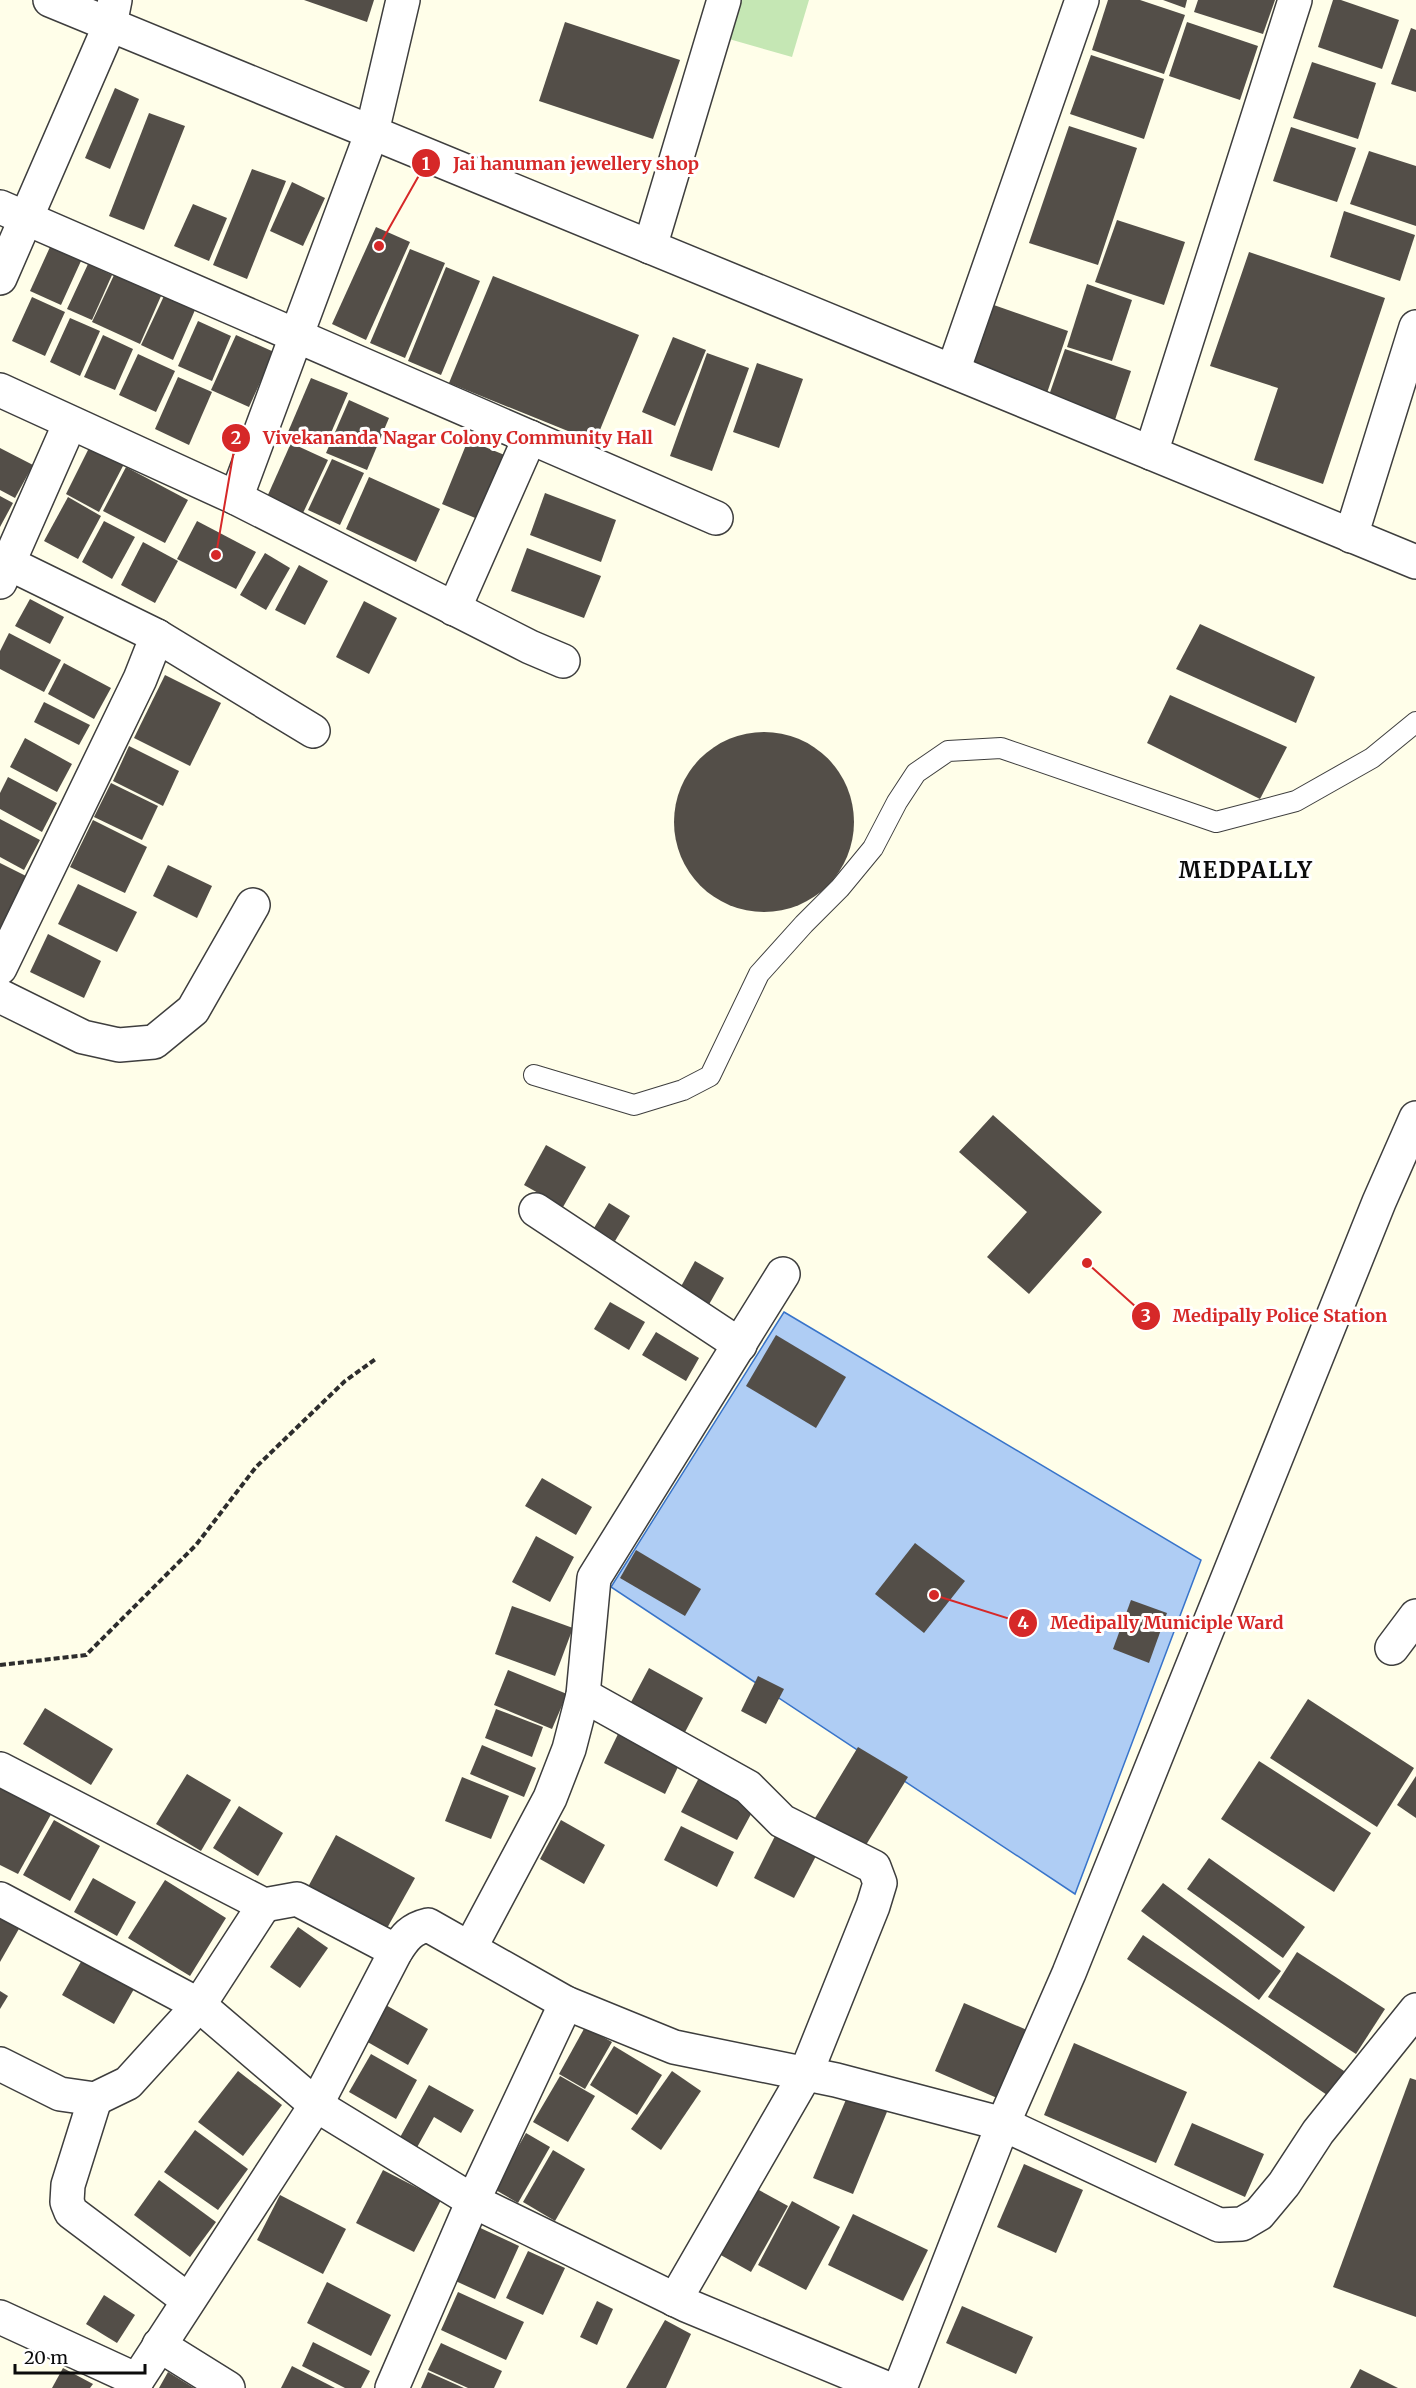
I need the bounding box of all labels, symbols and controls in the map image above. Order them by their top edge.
callout: Jai hanuman jewellery shop [411,145,711,181]
text: 1 [422,152,430,175]
text: Jai hanuman jewellery shop [452,152,699,175]
callout: Vivekananda Nagar Colony Community Hall [221,420,665,456]
text: 2 [231,426,241,449]
text: Vivekananda Nagar Colony Community Hall [262,426,653,449]
district label: MEDPALLY [1179,856,1313,884]
callout: Medipally Police Station [1131,1298,1399,1334]
text: 3 [1141,1304,1151,1327]
text: Medipally Police Station [1173,1304,1387,1327]
callout: Medipally Municiple Ward [1008,1605,1296,1641]
text: 4 [1017,1611,1029,1634]
text: Medipally Municiple Ward [1050,1611,1284,1634]
scale bar [15,2337,146,2375]
text: 20 m [24,2346,68,2369]

